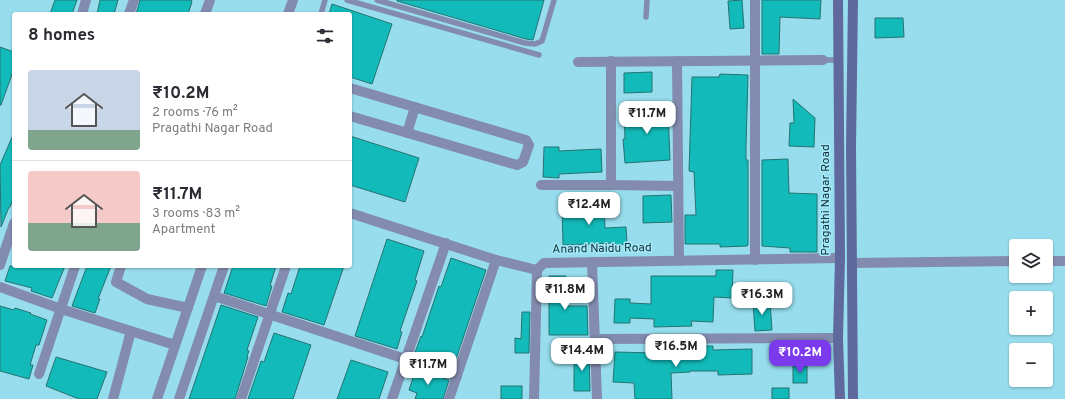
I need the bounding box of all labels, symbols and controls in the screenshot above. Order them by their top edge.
text: 8 homes [28,25,95,47]
icon: filters [314,25,336,47]
text: ₹10.2M [152,83,209,105]
icon: home [60,86,108,134]
pin: ₹11.7M [614,101,680,135]
text: 2 rooms · 76 m² [152,105,238,121]
text: ₹11.7M [628,106,666,122]
text: Pragathi Nagar Road [152,121,273,137]
street label: Pragathi Nagar Road [818,144,834,256]
text: ₹11.7M [152,184,202,206]
icon: home [60,187,108,235]
pin: ₹12.4M [556,192,622,226]
text: ₹12.4M [567,197,611,213]
text: 3 rooms · 83 m² [152,206,240,222]
text: Apartment [152,222,215,238]
map controls [1009,239,1053,387]
button: layers [1009,239,1053,283]
street label: Anand Naidu Road [552,240,652,258]
pin: ₹11.8M [532,277,598,311]
text: ₹11.8M [545,282,585,298]
pin: ₹16.3M [729,282,795,316]
text: ₹16.3M [740,287,784,303]
button: + [1009,291,1053,335]
pin: ₹16.5M [643,334,709,368]
pin: ₹14.4M [549,338,615,372]
text: ₹16.5M [654,339,698,355]
pin: ₹10.2M [767,340,833,374]
text: ₹14.4M [560,343,604,359]
button: − [1009,343,1053,387]
text: ₹10.2M [778,345,822,361]
pin: ₹11.7M [395,352,461,386]
text: ₹11.7M [409,357,447,373]

